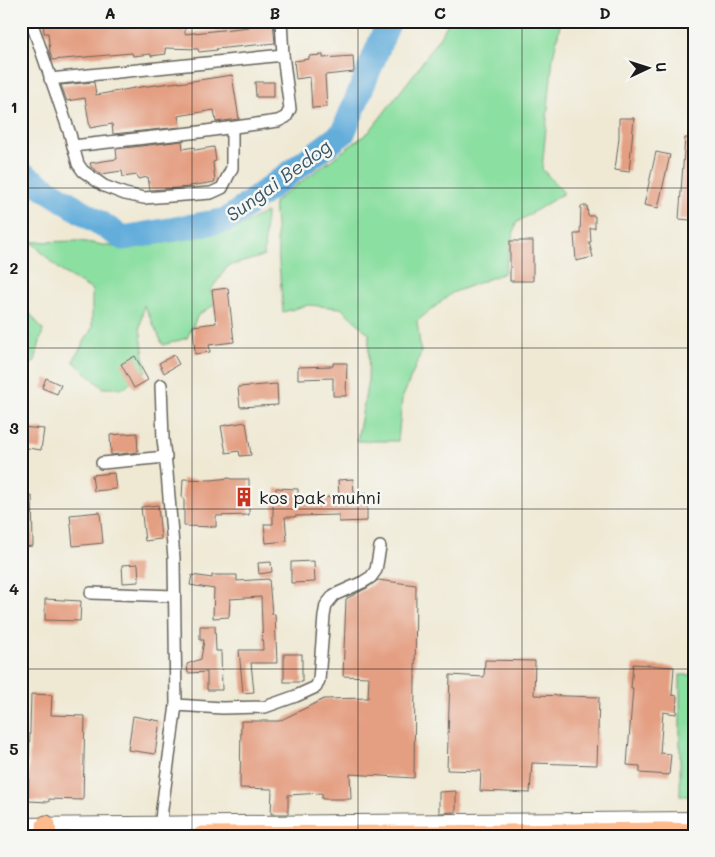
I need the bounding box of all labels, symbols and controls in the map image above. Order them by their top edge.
text: A [104,2,116,23]
text: B [270,2,280,23]
text: C [434,2,446,23]
text: D [599,2,611,23]
north arrow [622,42,672,92]
text: U [652,61,671,73]
text: 1 [10,96,18,117]
water label: Sungai Bedog [220,133,336,227]
text: 2 [10,257,19,278]
text: 3 [9,417,19,438]
place label: kos pak muhni [259,485,381,509]
building icon: kos pak muhni [233,486,255,508]
text: 4 [9,578,19,599]
text: 5 [9,738,19,759]

